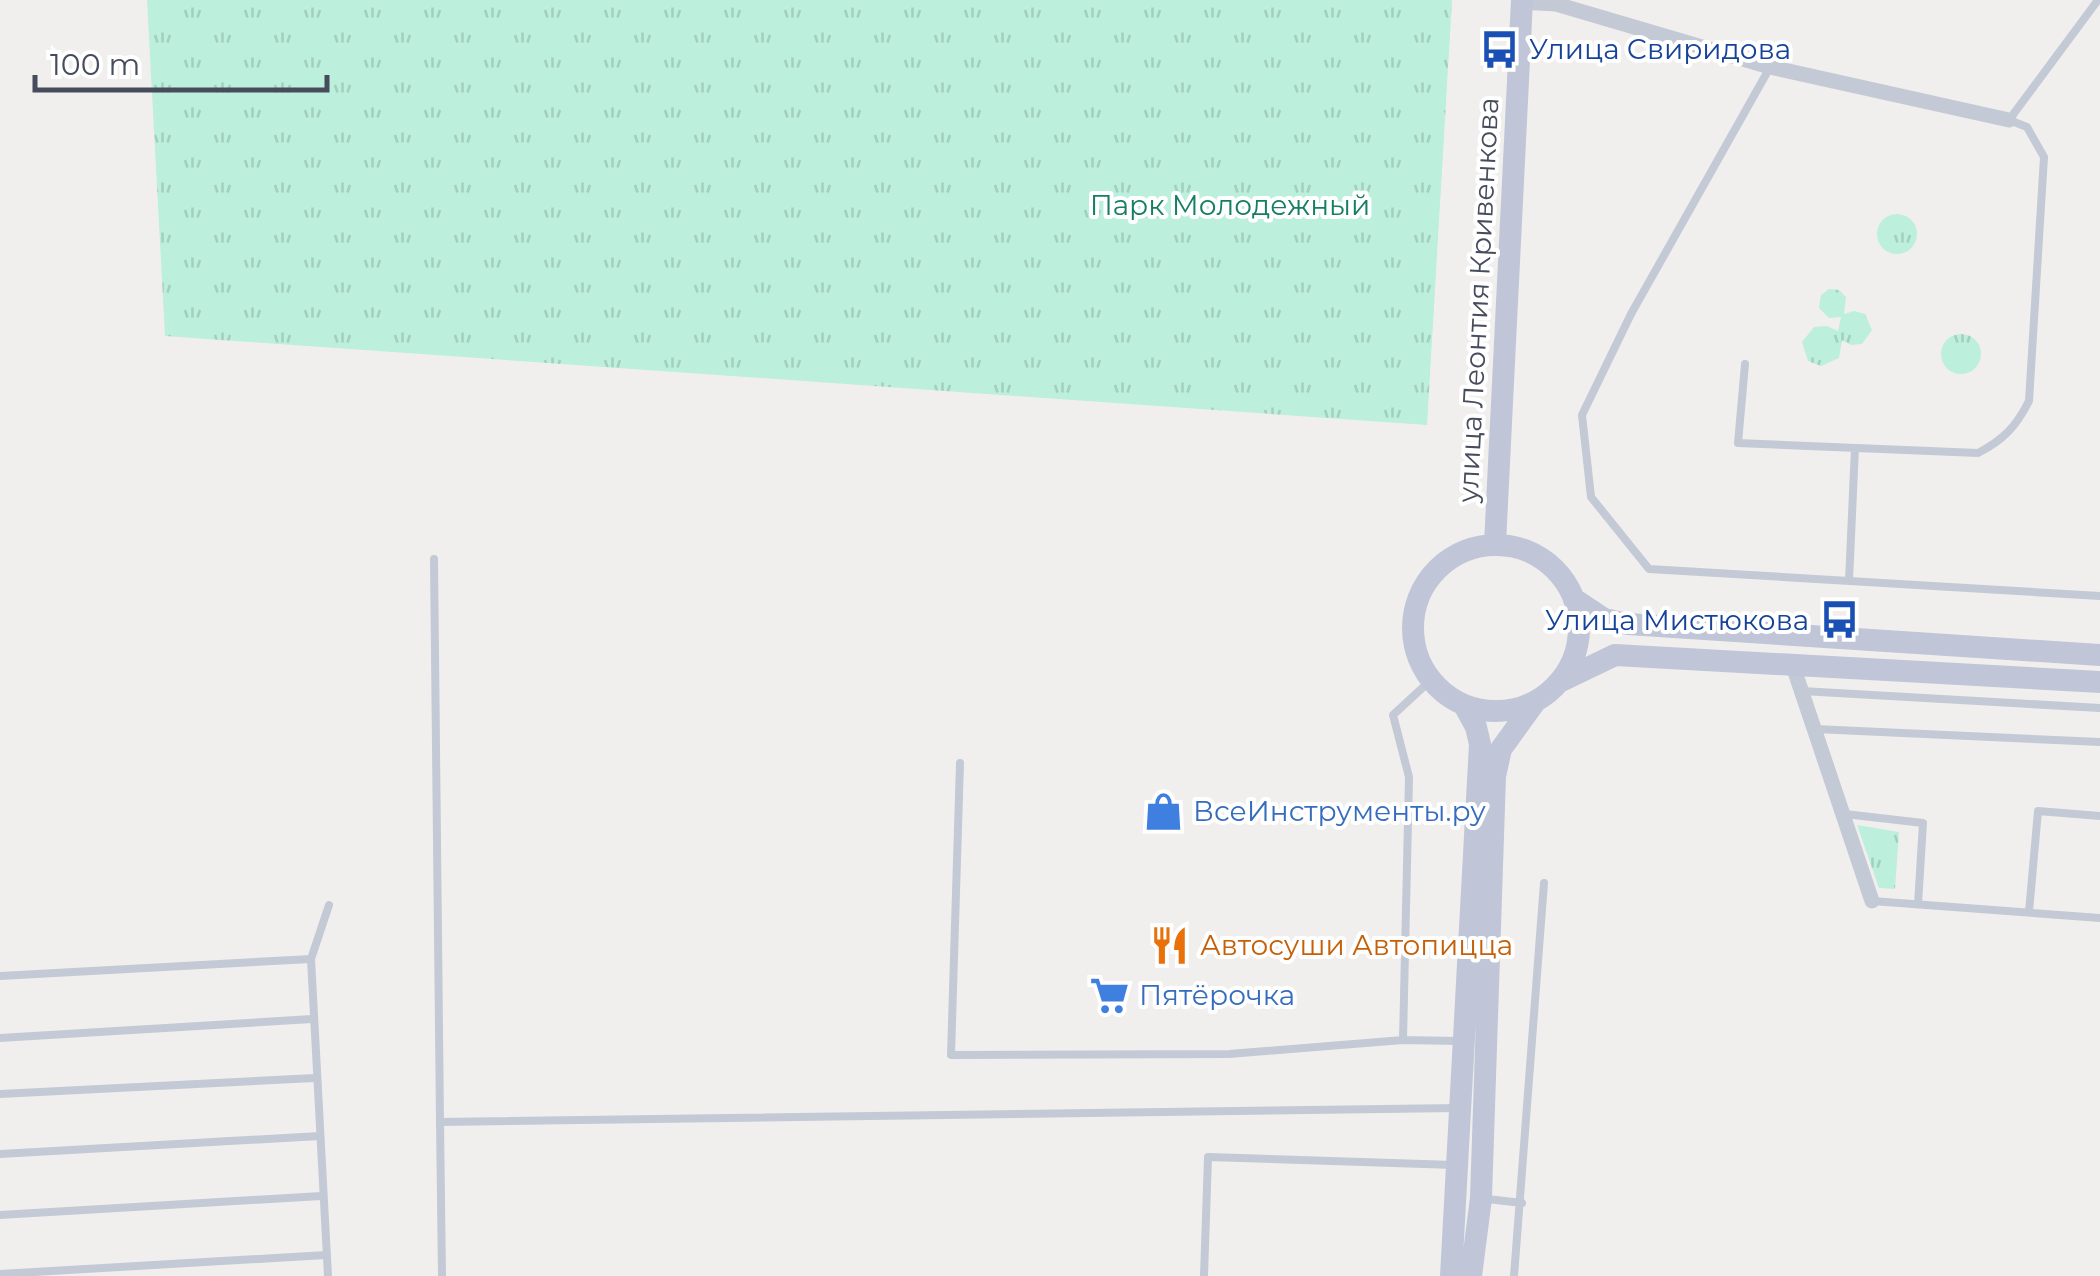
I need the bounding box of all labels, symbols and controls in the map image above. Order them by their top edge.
bus stop icon: Улица Свиридова [1478,28,1520,70]
scale bar [35,30,328,92]
place label: Улица Свиридова [1529,32,1791,66]
text: 100 m [50,46,140,83]
street label: улица Леонтия Кривенкова [1450,97,1506,504]
park label: Парк Молодежный [1090,188,1370,222]
bus stop icon: Улица Мистюкова [1818,599,1860,641]
place label: Улица Мистюкова [1545,603,1809,637]
shop icon: ВсеИнструменты.ру [1142,790,1184,832]
place label: ВсеИнструменты.ру [1193,794,1486,828]
restaurant icon: Автосуши Автопицца [1149,924,1191,966]
place label: Автосуши Автопицца [1200,928,1513,962]
supermarket icon: Пятёрочка [1088,974,1130,1016]
place label: Пятёрочка [1139,978,1295,1012]

